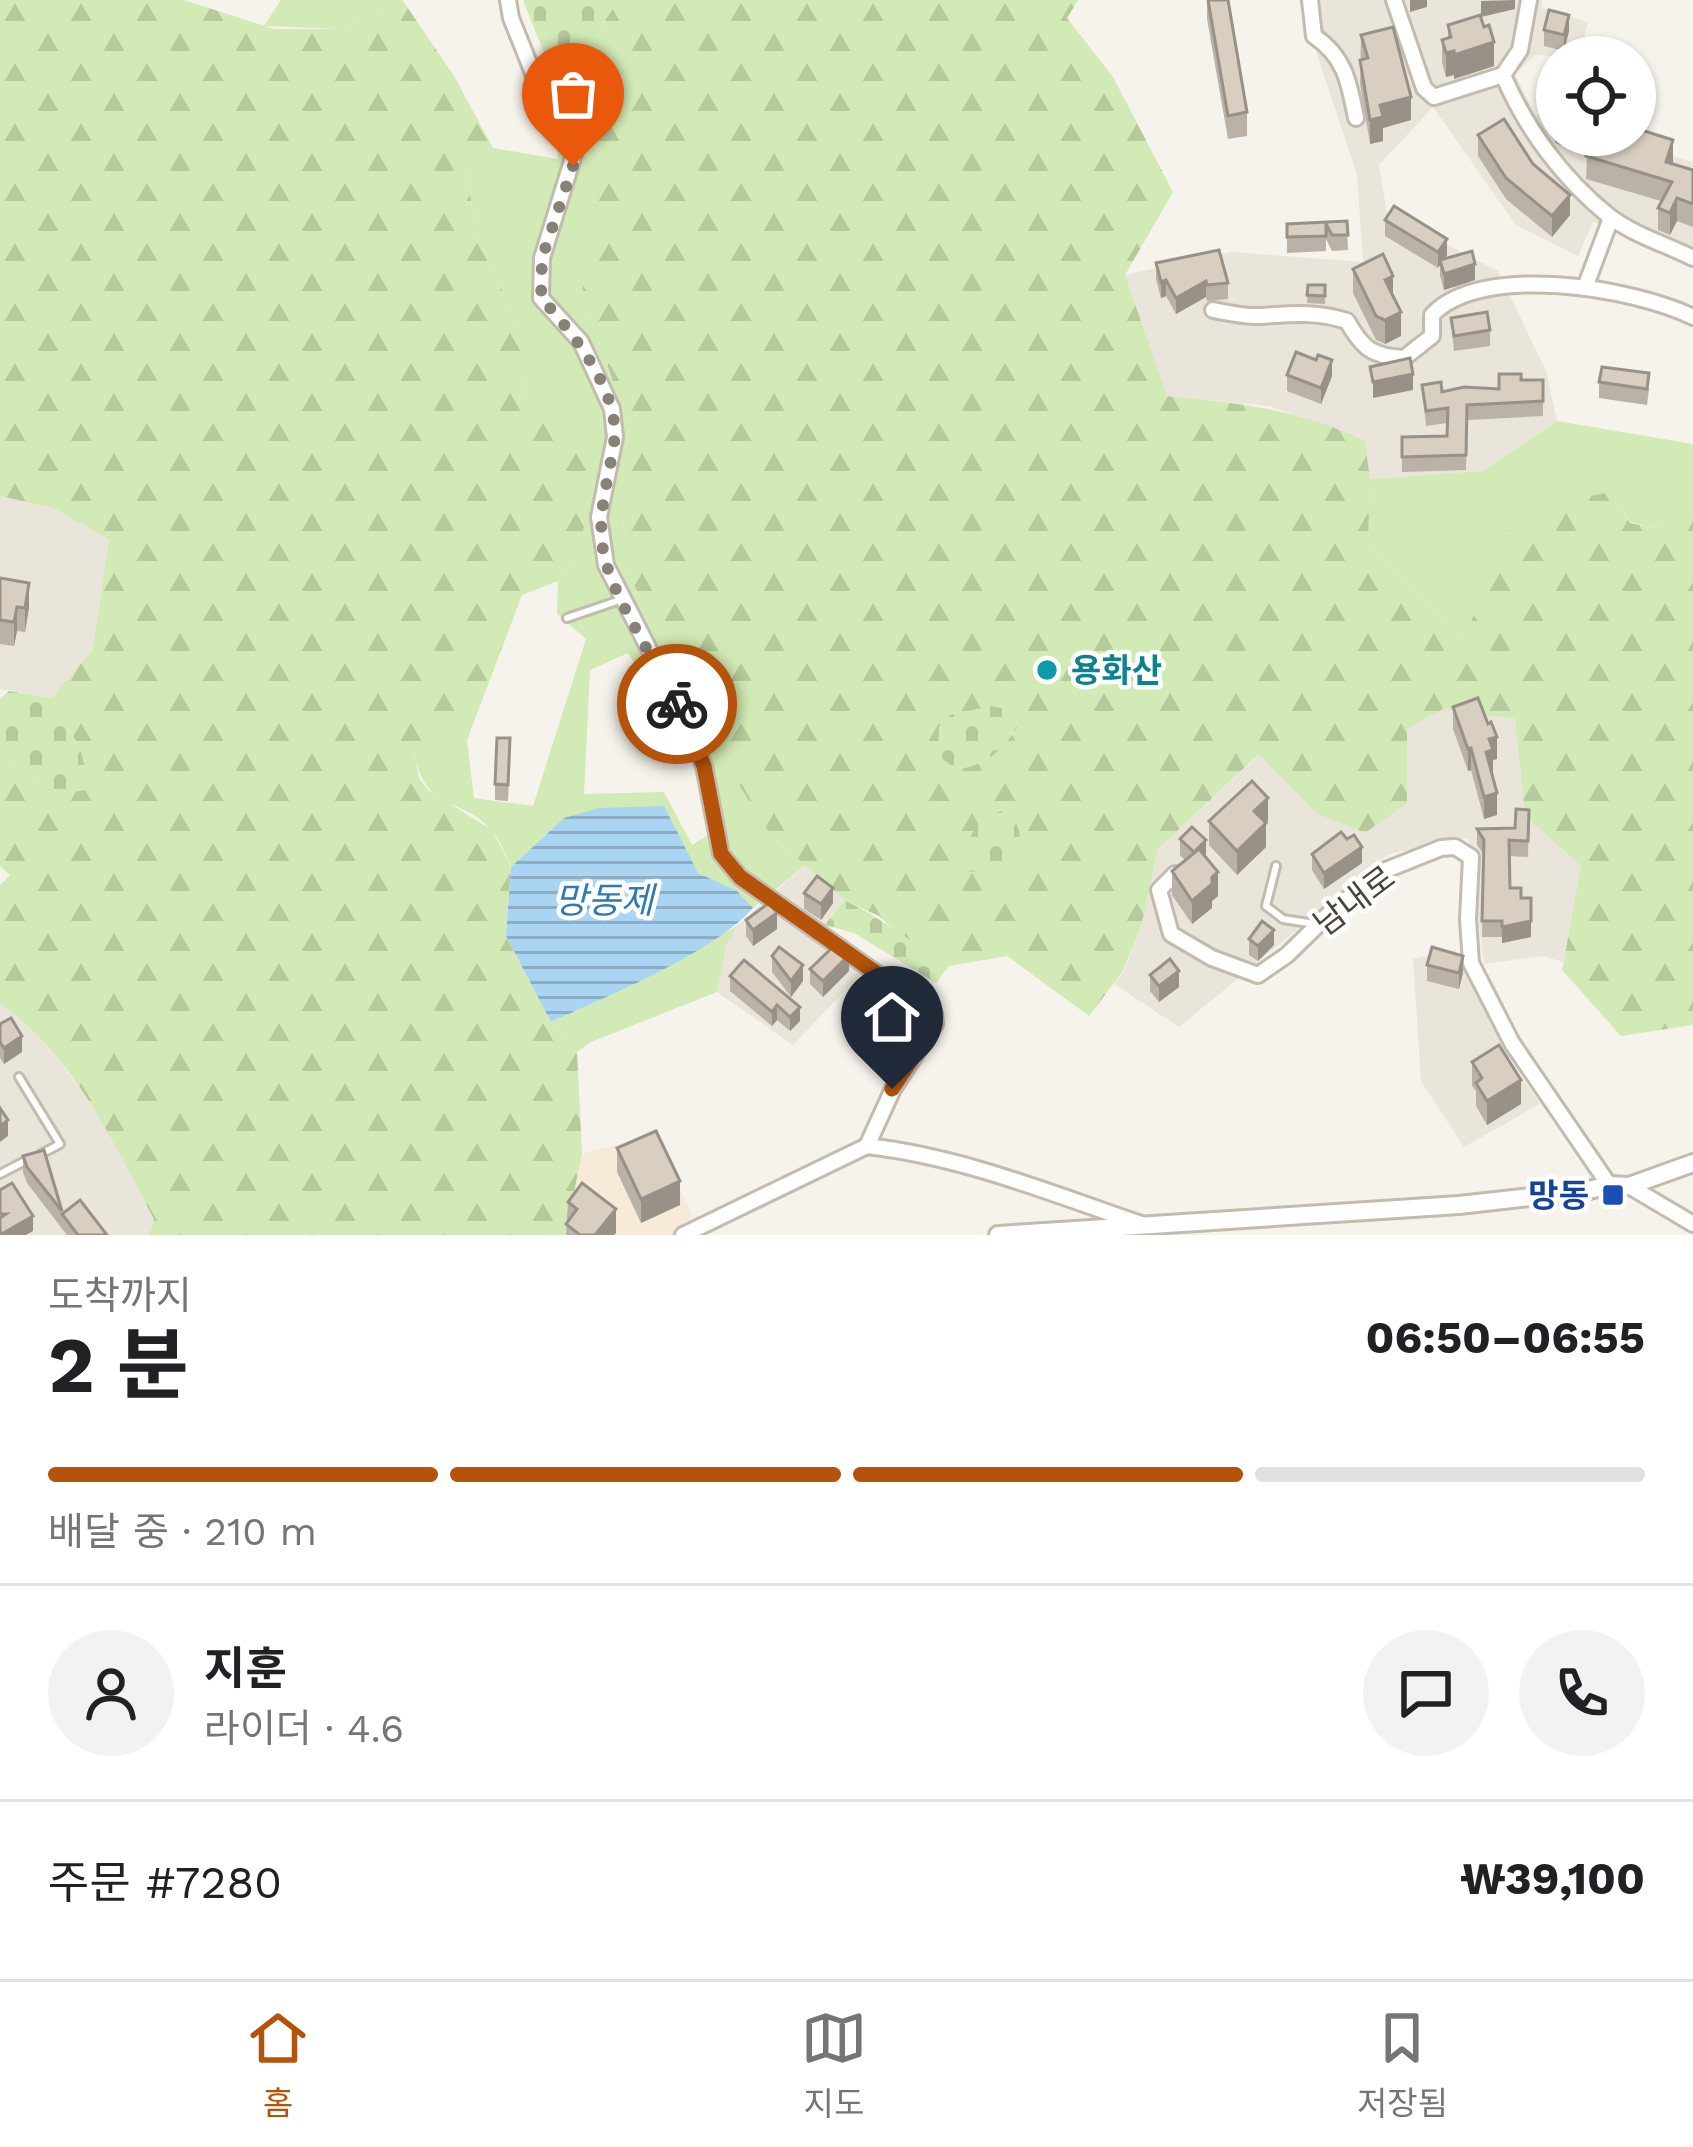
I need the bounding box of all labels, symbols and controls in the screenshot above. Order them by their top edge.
map controls [1536,36,1656,156]
button: locate [1536,36,1656,156]
pin [522,43,624,166]
icon: bag [540,61,606,127]
courier [617,644,737,764]
place label: 용화산 [1071,651,1162,690]
marker: 용화산 [1034,657,1060,683]
icon: bike [644,671,710,737]
street label: 남내로 [1306,857,1402,943]
water label: 망동제 [554,880,658,922]
pin [841,966,943,1089]
icon: home [859,984,925,1050]
place label: 망동 [1528,1176,1589,1215]
marker: 망동 [1600,1182,1626,1208]
text: 도착까지 [48,1273,192,1318]
text: 06:50–06:55 [1366,1311,1645,1364]
text: 2 분 [48,1319,189,1411]
text: 배달 중 · 210 m [48,1509,317,1554]
button: person [48,1630,174,1756]
button: chat [1363,1630,1489,1756]
button: phone [1519,1630,1645,1756]
text: 지훈 [204,1642,287,1695]
text: 라이더 · 4.6 [204,1706,404,1751]
text: ₩39,100 [1460,1852,1645,1905]
text: 주문 #7280 [48,1856,282,1909]
tab: 홈 [245,2005,311,2125]
tab: 지도 [801,2005,867,2125]
tab: 저장됨 [1357,2005,1448,2125]

